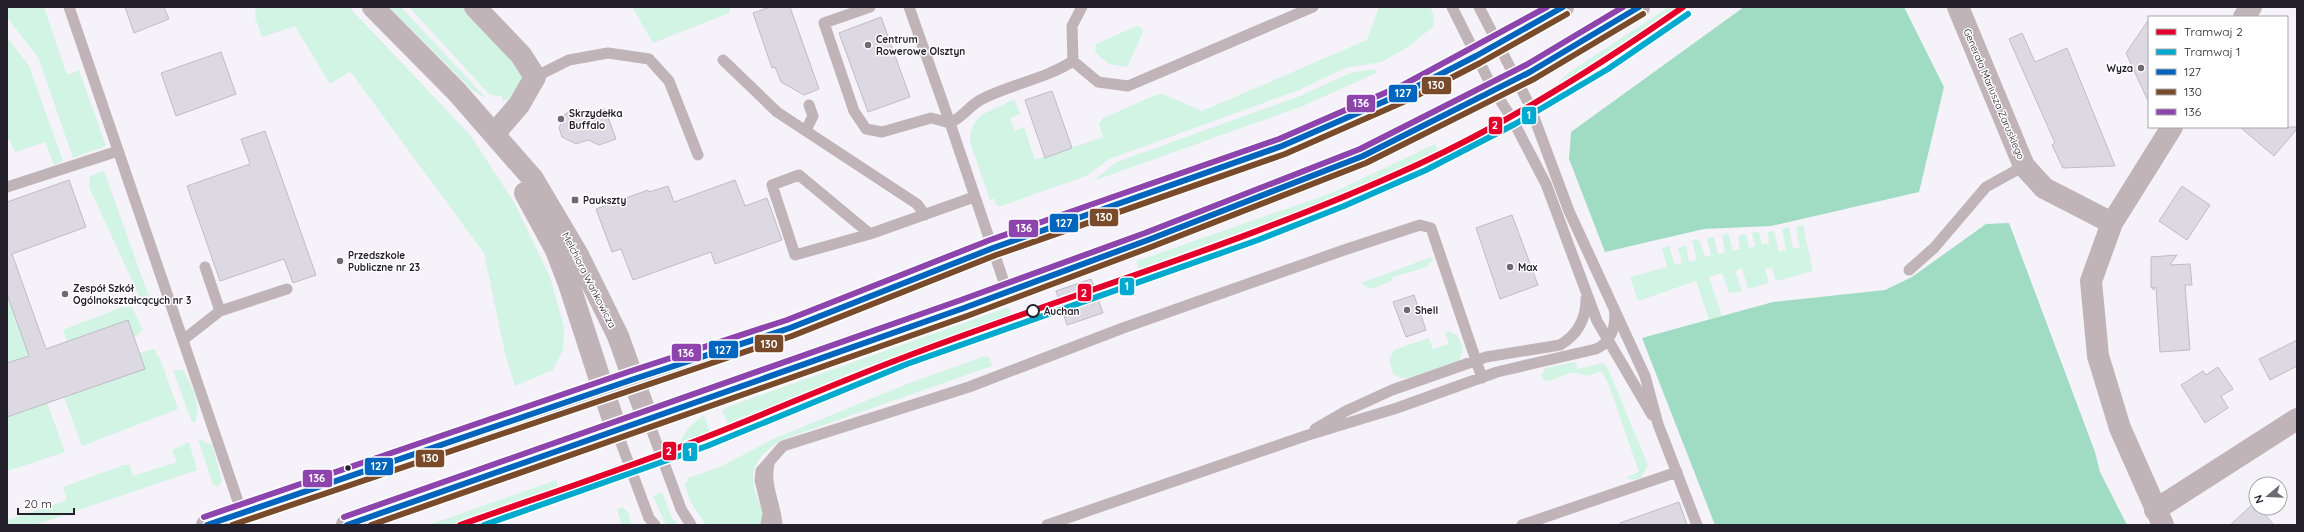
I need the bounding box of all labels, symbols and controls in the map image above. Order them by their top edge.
legend [2148,16,2288,128]
text: Tramwaj 2 [2184,24,2243,39]
street label: Generała Mariusza Zaruskiego [1960,27,2028,161]
place label: Centrum Rowerowe Olsztyn [876,33,965,58]
marker: Centrum Rowerowe Olsztyn [863,40,873,50]
text: Tramwaj 1 [2184,44,2241,59]
place label: Wyza [2107,62,2133,75]
marker: Wyza [2136,63,2146,73]
text: 127 [2184,64,2201,79]
line badge: 130 [1421,76,1452,95]
text: 130 [1428,78,1445,92]
line badge: 127 [1388,84,1418,103]
text: 130 [2184,84,2202,99]
text: 127 [1395,86,1411,100]
line badge: 136 [1346,94,1376,113]
text: 136 [1353,96,1369,110]
text: 136 [2184,104,2202,119]
line badge: 1 [1521,106,1537,125]
place label: Skrzydełka Buffalo [569,107,622,132]
text: 1 [1527,108,1531,122]
marker: Skrzydełka Buffalo [556,114,566,124]
line badge: 2 [1488,116,1503,135]
text: 2 [1492,118,1498,132]
place label: Paukszty [583,194,626,207]
marker: Paukszty [570,195,580,205]
line badge: 130 [1089,208,1119,227]
text: 130 [1096,210,1113,224]
line badge: 127 [1049,213,1079,233]
text: 127 [1056,216,1072,230]
line badge: 136 [1008,219,1039,238]
text: 136 [1016,221,1032,235]
street label: Melchiora Wańkowicza [559,230,619,330]
place label: Przedszkole Publiczne nr 23 [348,249,420,274]
marker: Przedszkole Publiczne nr 23 [335,256,345,266]
place label: Max [1518,261,1537,274]
marker: Max [1505,262,1515,272]
line badge: 1 [1119,277,1135,296]
text: 1 [1125,279,1129,293]
place label: Zespół Szkół Ogólnokształcących nr 3 [73,282,191,307]
line badge: 2 [1077,283,1092,302]
text: 2 [1081,286,1087,300]
marker: Zespół Szkół Ogólnokształcących nr 3 [60,289,70,299]
marker: Auchan [1026,304,1040,318]
place label: Shell [1415,304,1438,317]
place label: Auchan [1044,305,1080,318]
marker: Shell [1402,305,1412,315]
line badge: 130 [754,334,784,353]
text: 130 [761,337,778,351]
line badge: 127 [708,340,739,359]
line badge: 136 [671,343,702,362]
text: 127 [715,343,731,357]
text: 136 [678,346,694,360]
line badge: 2 [662,441,677,461]
line badge: 1 [682,442,698,462]
text: 2 [666,444,672,458]
text: 1 [688,445,692,459]
line badge: 130 [415,449,445,468]
text: 130 [422,451,439,465]
line badge: 127 [364,457,394,476]
text: 127 [371,459,387,473]
unlabelled marker [343,463,353,473]
line badge: 136 [302,469,333,488]
text: 136 [309,471,325,485]
north arrow [2248,476,2288,516]
scale bar [18,490,74,516]
text: N [2251,493,2266,505]
text: 20 m [24,496,52,511]

